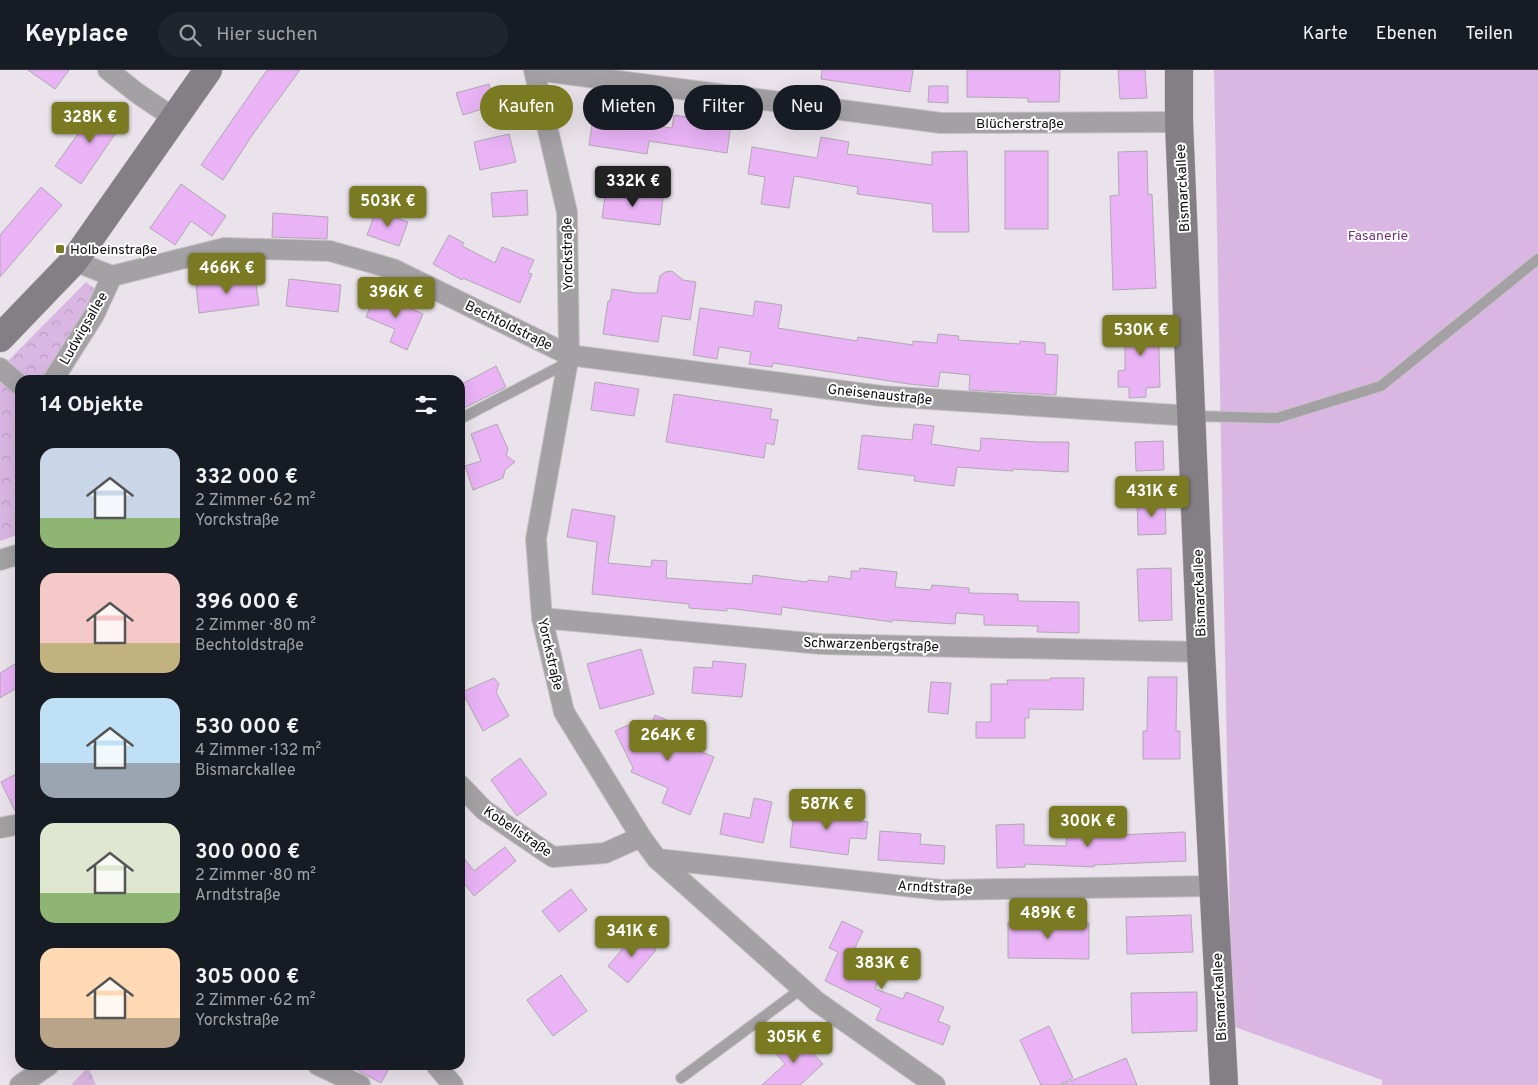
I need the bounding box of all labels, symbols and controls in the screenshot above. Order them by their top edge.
search box [158,12,508,57]
text: Keyplace [25,20,128,50]
icon: search [176,21,204,49]
text: Hier suchen [216,23,318,47]
text: Karte [1303,23,1348,46]
text: Ebenen [1376,23,1437,46]
text: Teilen [1465,23,1513,46]
chip: Kaufen [480,85,573,130]
chip: Mieten [583,85,674,130]
chip: Filter [684,85,763,130]
chip: Neu [773,85,841,130]
pin: 328K € [49,102,131,144]
text: 328K € [63,108,117,128]
street label: Blücherstraße [976,116,1064,133]
street label: Bismarckallee [1173,144,1194,232]
pin: 332K € [592,166,674,208]
text: 332K € [606,172,660,192]
pin: 503K € [347,186,429,228]
text: 503K € [360,192,416,212]
street label: Yorckstraße [559,217,578,291]
park label: Fasanerie [1348,228,1408,245]
place label: Holbeinstraße [70,242,157,259]
marker: Holbeinstraße [54,243,66,255]
pin: 466K € [186,252,268,295]
text: 466K € [199,259,255,279]
pin: 396K € [355,276,437,319]
text: 396K € [369,283,423,303]
street label: Ludwigsallee [57,289,112,368]
street label: Bechtoldstraße [462,298,555,355]
pin: 530K € [1100,314,1182,357]
text: 530K € [1113,321,1169,341]
street label: Gneisenaustraße [827,382,933,409]
icon: filters [412,391,440,419]
text: 14 Objekte [40,392,144,419]
text: 332 000 € [195,464,298,491]
icon: home [80,468,140,528]
pin: 431K € [1111,476,1193,518]
text: 431K € [1126,482,1178,502]
text: 2 Zimmer · 62 m² [195,491,316,511]
text: Yorckstraße [195,511,279,531]
street label: Bismarckallee [1190,549,1211,637]
text: 396 000 € [195,589,299,616]
icon: home [80,593,140,653]
text: 2 Zimmer · 80 m² [195,616,316,636]
street label: Yorckstraße [533,617,566,692]
street label: Schwarzenbergstraße [803,635,939,656]
text: Bechtoldstraße [195,636,304,656]
text: 530 000 € [195,714,299,741]
icon: home [80,718,140,778]
pin: 264K € [627,720,709,762]
text: 264K € [640,726,696,746]
text: 4 Zimmer · 132 m² [195,741,321,761]
text: Bismarckallee [195,761,296,781]
pin: 587K € [786,788,868,831]
text: 587K € [800,795,854,815]
street label: Kobellstraße [480,803,555,861]
pin: 300K € [1047,806,1129,848]
text: 300K € [1060,812,1116,832]
text: 300 000 € [195,839,300,866]
icon: home [80,843,140,903]
text: 2 Zimmer · 80 m² [195,866,316,886]
street label: Arndtstraße [897,878,973,899]
text: Arndtstraße [195,886,281,906]
pin: 489K € [1007,898,1089,940]
text: 489K € [1020,904,1076,924]
pin: 341K € [591,916,673,958]
text: 341K € [606,922,658,942]
pin: 383K € [841,948,923,990]
street label: Bismarckallee [1210,953,1231,1041]
text: 383K € [855,954,909,974]
text: 305 000 € [195,964,299,991]
icon: home [80,968,140,1028]
text: 2 Zimmer · 62 m² [195,991,316,1011]
text: Yorckstraße [195,1011,279,1031]
pin: 305K € [753,1022,835,1064]
text: 305K € [766,1028,822,1048]

